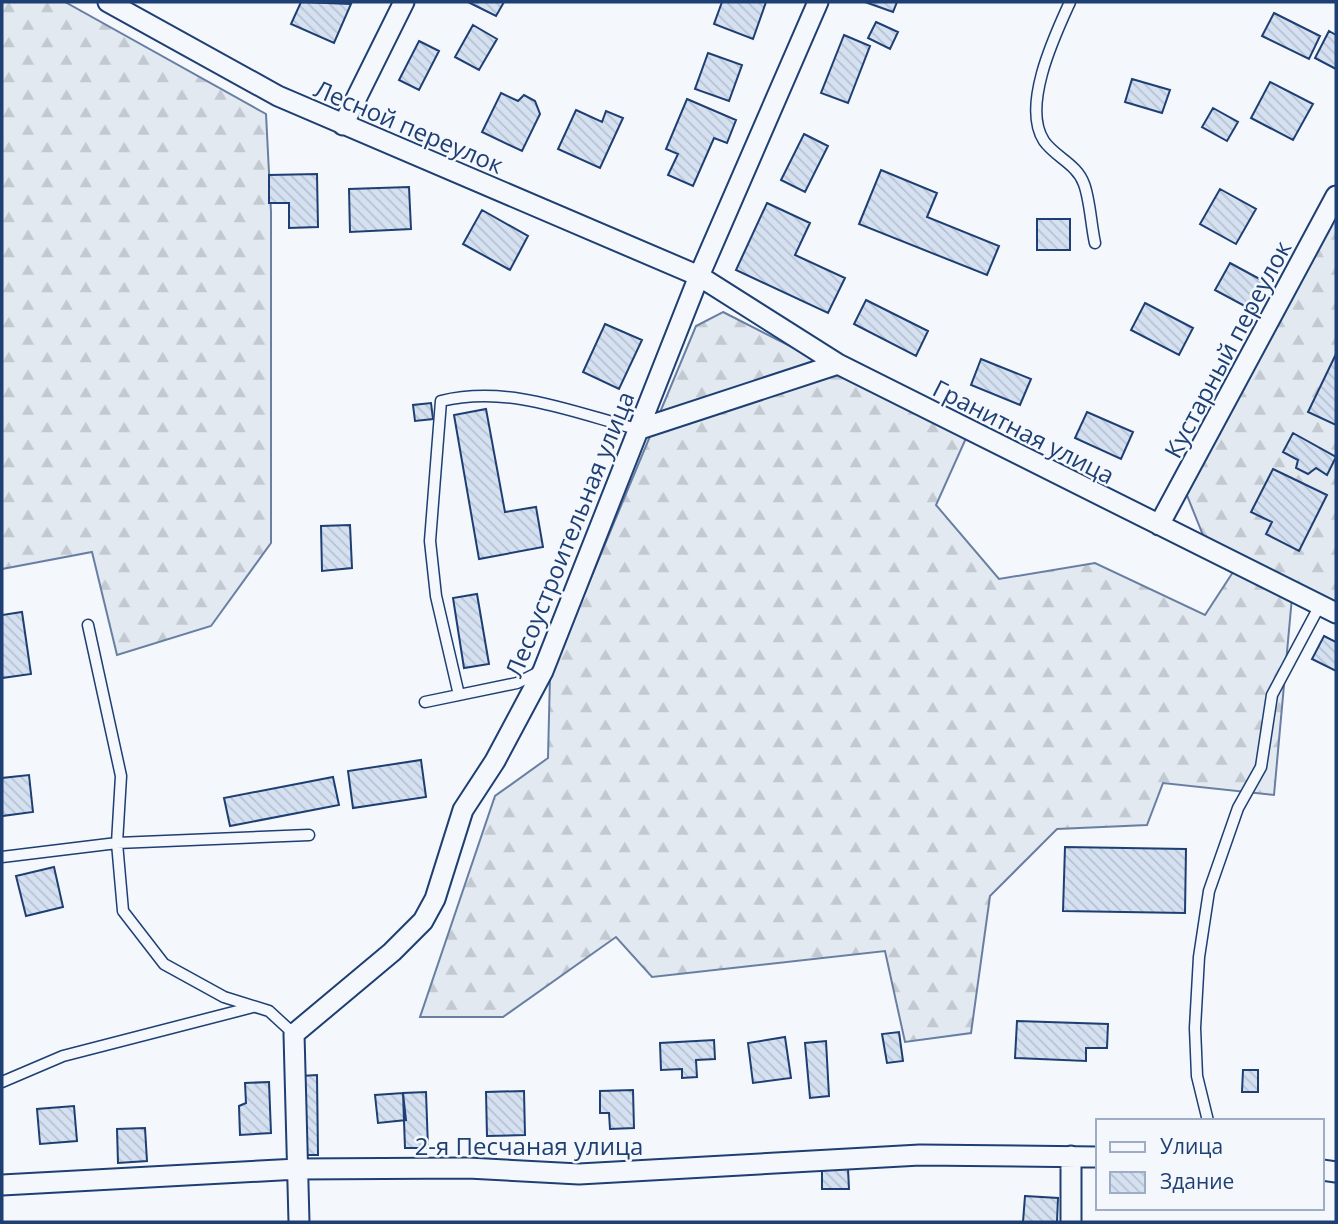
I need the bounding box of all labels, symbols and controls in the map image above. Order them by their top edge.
street label: Лесной переулок [310,71,509,181]
street label: Кустарный переулок [1156,234,1299,463]
street label: Гранитная улица [928,371,1120,491]
street label: Лесоустроительная улица [496,386,642,682]
legend [1096,1119,1324,1210]
street label: 2-я Песчаная улица [415,1129,643,1162]
text: Улица [1160,1132,1223,1160]
text: Здание [1160,1167,1234,1195]

